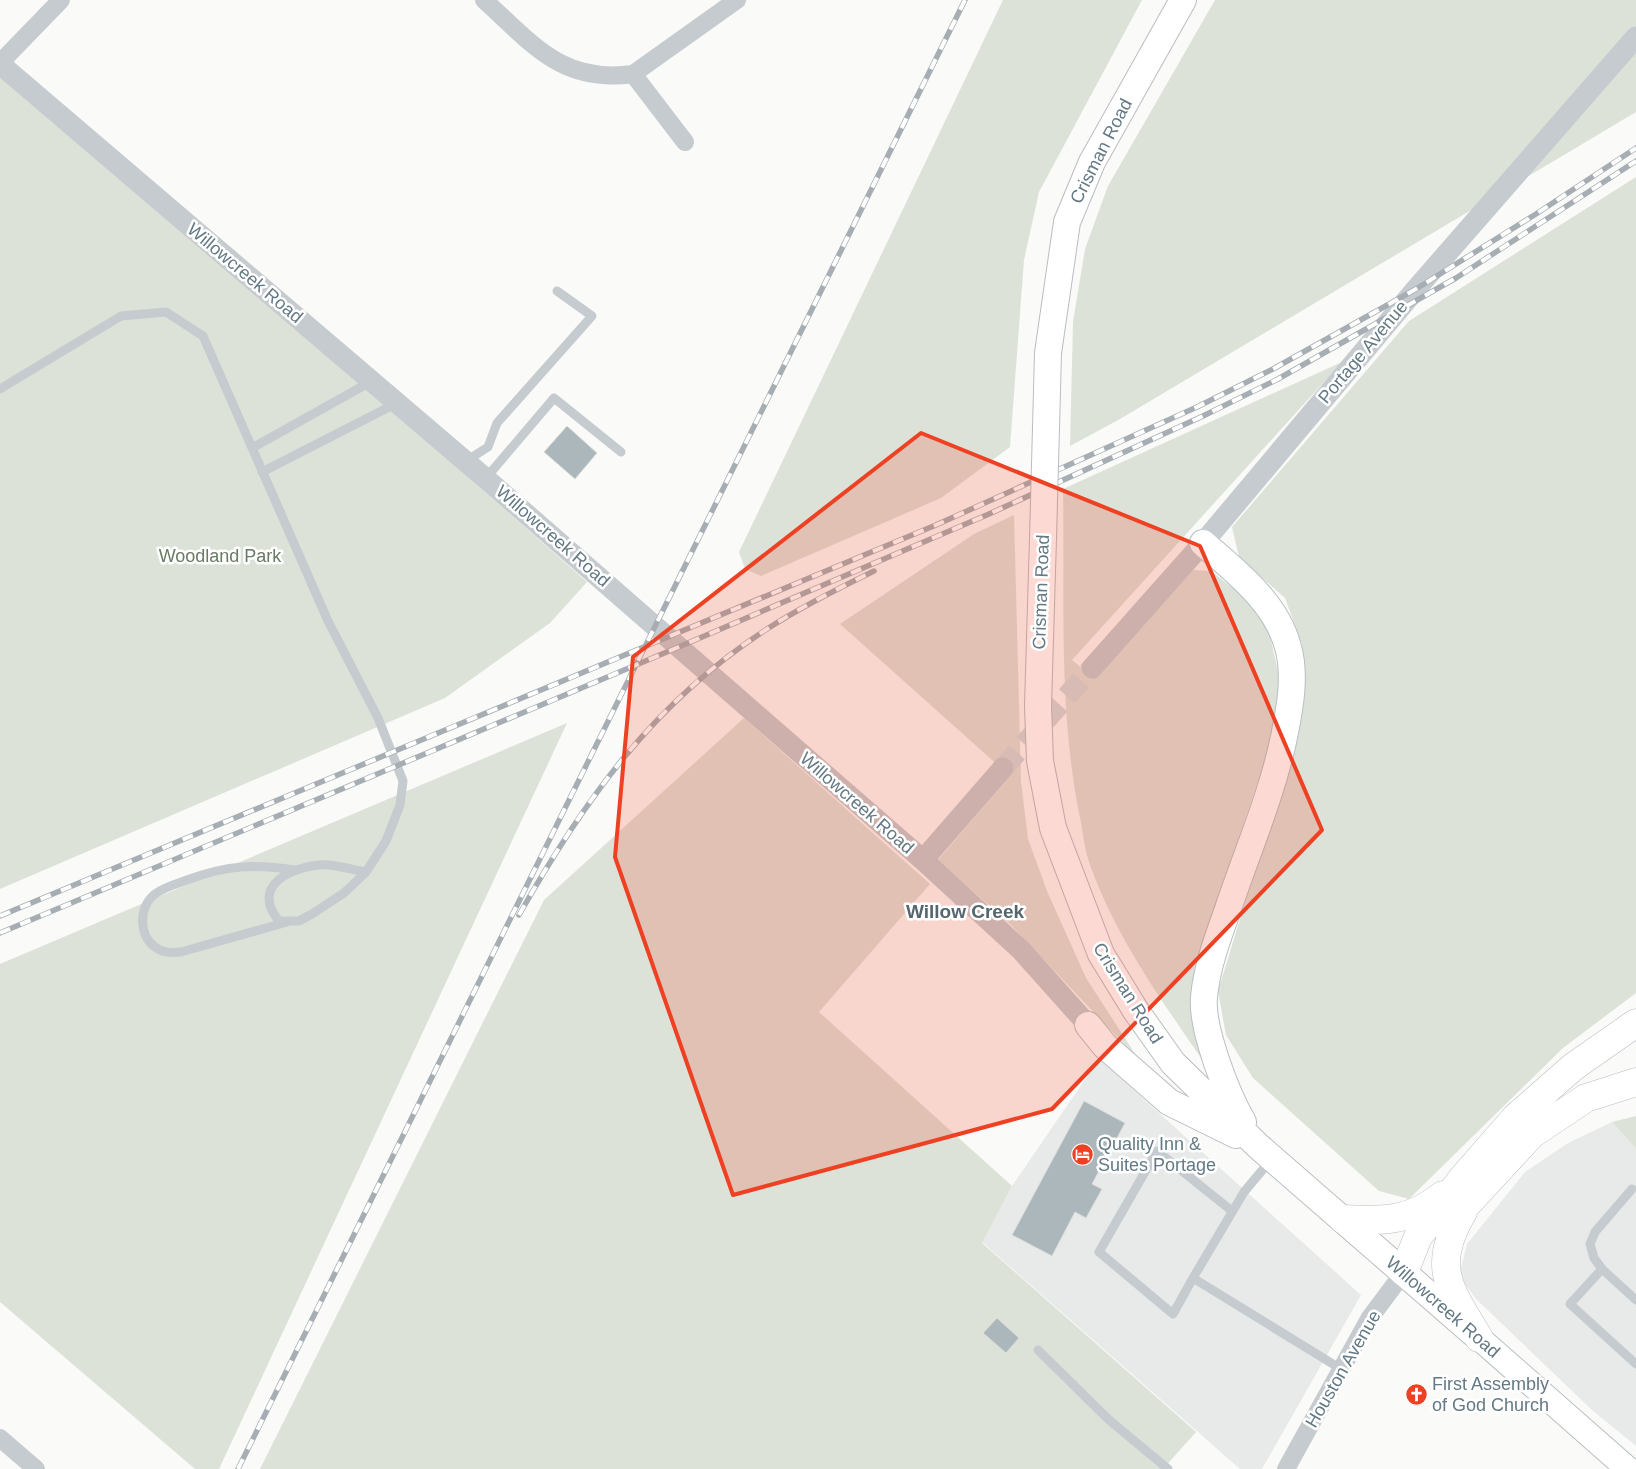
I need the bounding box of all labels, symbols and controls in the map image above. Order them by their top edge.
street label: Crisman Road [1066,95,1136,207]
street label: Willowcreek Road [183,219,307,327]
street label: Portage Avenue [1314,297,1412,407]
street label: Willowcreek Road [492,481,614,591]
street label: Crisman Road [1029,534,1053,650]
park label: Woodland Park [159,546,282,566]
street label: Willowcreek Road [796,748,918,858]
district label: Willow Creek [906,901,1024,922]
street label: Crisman Road [1089,939,1167,1047]
place label: Quality Inn & Suites Portage [1098,1134,1216,1175]
hotel icon: Quality Inn & Suites Portage [1070,1142,1094,1166]
street label: Willowcreek Road [1382,1252,1504,1362]
street label: Houston Avenue [1301,1307,1385,1431]
place label: First Assembly of God Church [1432,1374,1549,1415]
church icon: First Assembly of God Church [1404,1382,1428,1406]

